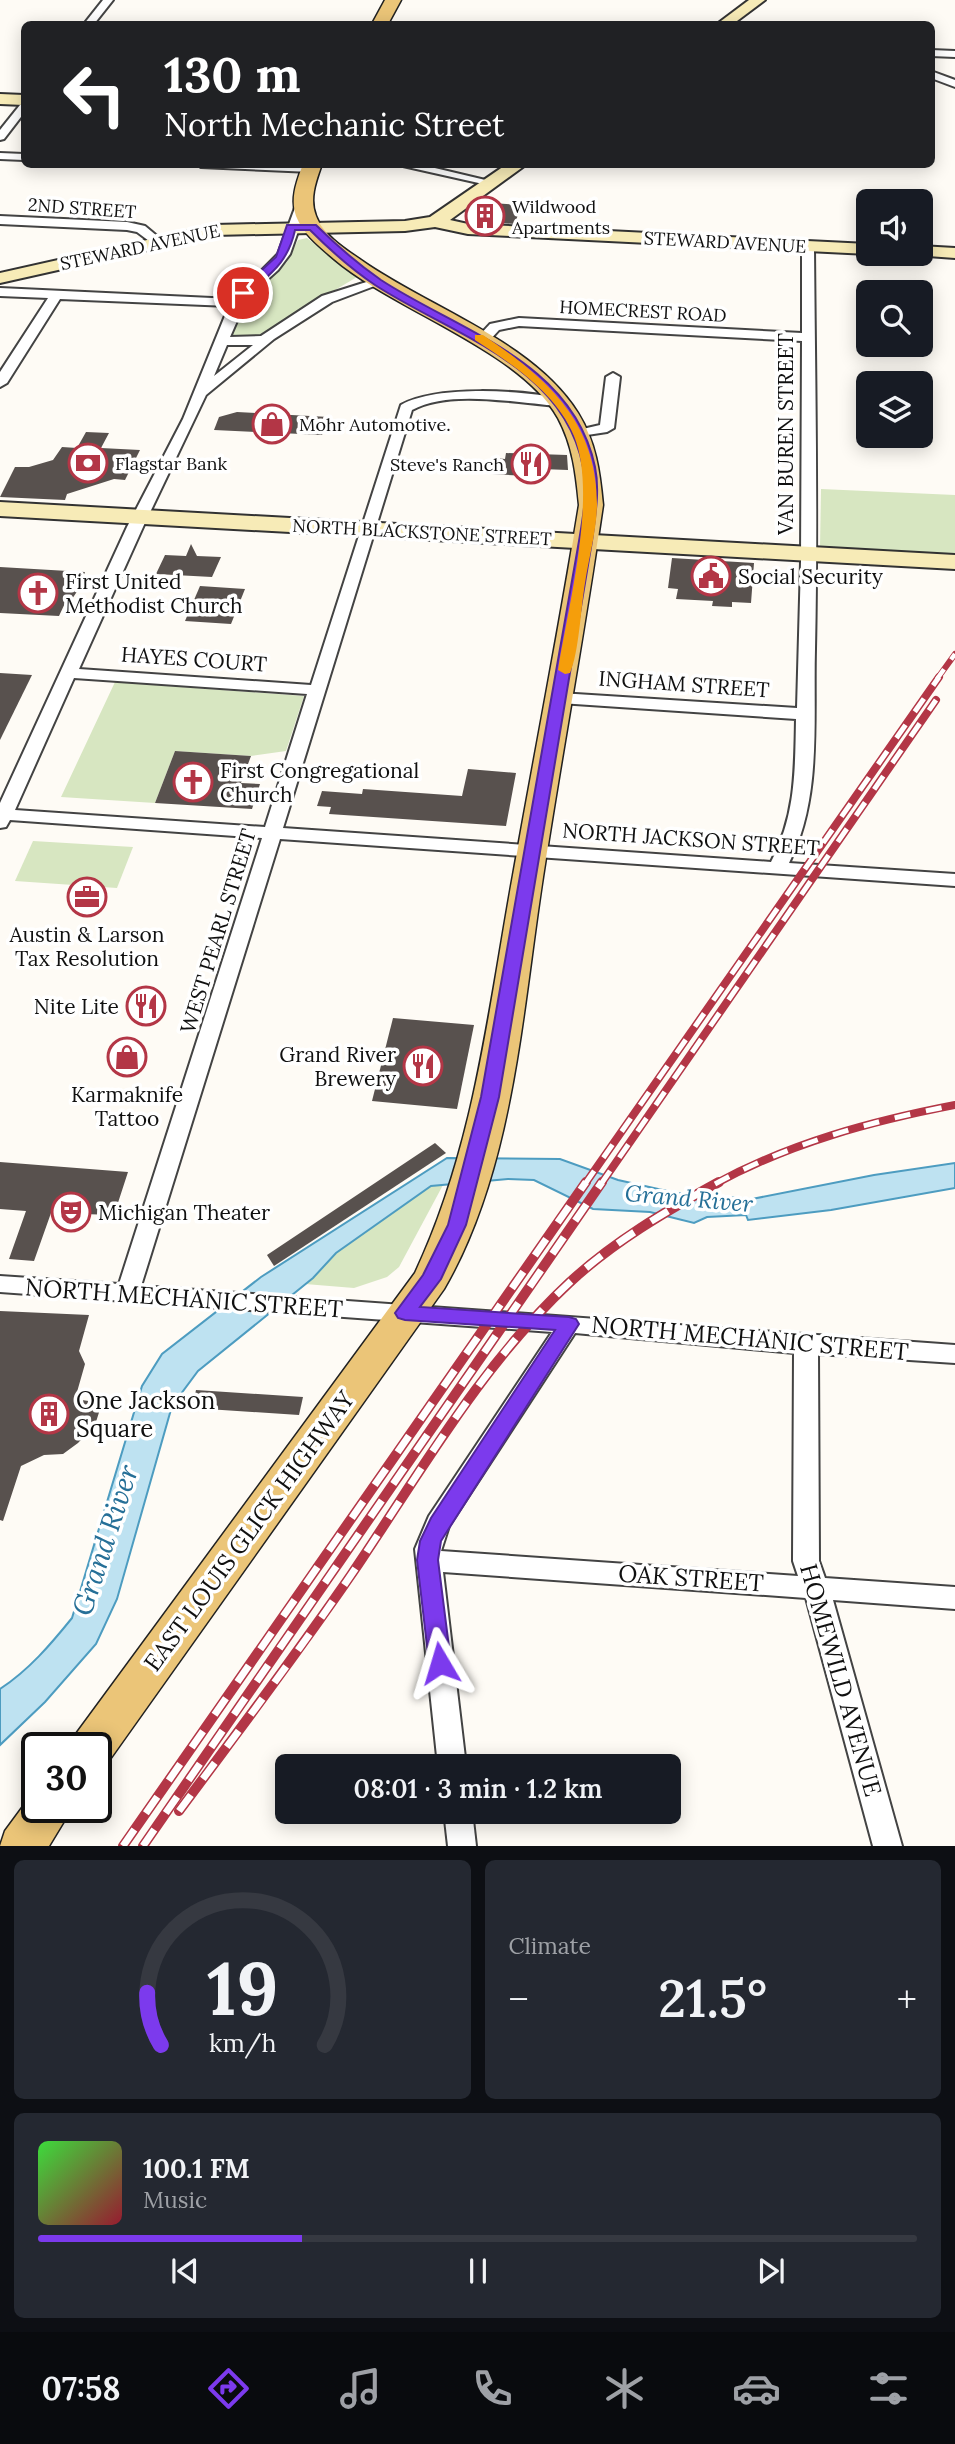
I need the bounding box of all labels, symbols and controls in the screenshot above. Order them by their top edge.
text: 130 m [164,43,300,105]
icon: left [49,49,140,140]
text: North Mechanic Street [164,104,504,145]
map controls [856,189,933,448]
button: sound [856,189,933,266]
street label: 2ND STREET [27,193,137,223]
building icon: Wildwood Apartments [464,195,506,237]
place label: Wildwood Apartments [511,195,610,239]
street label: STEWARD AVENUE [58,219,222,275]
street label: STEWARD AVENUE [643,226,807,258]
pin [213,263,273,323]
icon: arrive [224,274,262,312]
button: search [856,280,933,357]
street label: HOMECREST ROAD [559,295,727,327]
street label: VAN BUREN STREET [772,333,799,536]
button: layers [856,371,933,448]
shop icon: Mohr Automotive. [251,403,293,445]
place label: Mohr Automotive. [299,413,451,436]
bank icon: Flagstar Bank [67,442,109,484]
restaurant icon: Steve's Ranch [510,443,552,485]
place label: Flagstar Bank [115,452,228,475]
place label: Steve's Ranch [390,453,504,476]
street label: NORTH BLACKSTONE STREET [292,514,553,550]
public building icon: Social Security [690,555,732,597]
place label: Social Security [738,563,883,590]
place label: First United Methodist Church [65,568,243,619]
church icon: First United Methodist Church [17,572,59,614]
street label: HAYES COURT [120,640,268,678]
street label: INGHAM STREET [598,665,770,703]
place label: First Congregational Church [220,757,419,808]
church icon: First Congregational Church [172,761,214,803]
street label: NORTH JACKSON STREET [561,817,821,861]
street label: WEST PEARL STREET [174,825,262,1037]
office icon: Austin & Larson Tax Resolution [66,876,108,918]
place label: Austin & Larson Tax Resolution [8,921,165,972]
restaurant icon: Nite Lite [125,985,167,1027]
place label: Nite Lite [34,993,119,1020]
shop icon: Karmaknife Tattoo [106,1036,148,1078]
place label: Grand River Brewery [279,1041,396,1092]
restaurant icon: Grand River Brewery [402,1045,444,1087]
place label: Karmaknife Tattoo [71,1081,183,1132]
water label: Grand River [624,1178,755,1218]
theatre icon: Michigan Theater [50,1191,92,1233]
place label: Michigan Theater [98,1199,270,1226]
street label: NORTH MECHANIC STREET [24,1271,344,1325]
street label: NORTH MECHANIC STREET [590,1309,910,1367]
street label: EAST LOUIS GLICK HIGHWAY [137,1384,362,1677]
place label: One Jackson Square [76,1385,215,1444]
building icon: One Jackson Square [28,1393,70,1435]
water label: Grand River [64,1460,146,1620]
street label: OAK STREET [617,1557,765,1599]
street label: HOMEWILD AVENUE [793,1560,889,1800]
position arrow [403,1626,477,1700]
speed limit sign: 30 [21,1732,112,1823]
text: 08:01 · 3 min · 1.2 km [353,1772,603,1805]
text: Climate [509,1931,591,1960]
text: 19 [207,1943,278,2036]
text: 21.5° [658,1965,767,2031]
text: − [509,1975,529,2023]
text: + [897,1975,917,2023]
text: km/h [208,2027,276,2059]
text: 100.1 FM [143,2152,250,2185]
text: Music [143,2185,207,2214]
icon: previous [166,2252,204,2290]
icon: pause [459,2252,497,2290]
icon: next [752,2252,790,2290]
icon: directions [204,2364,253,2413]
icon: music [336,2364,385,2413]
icon: phone [468,2364,517,2413]
icon: climate [600,2364,649,2413]
icon: car [732,2364,781,2413]
icon: filters [864,2364,913,2413]
text: 07:58 [42,2368,121,2409]

